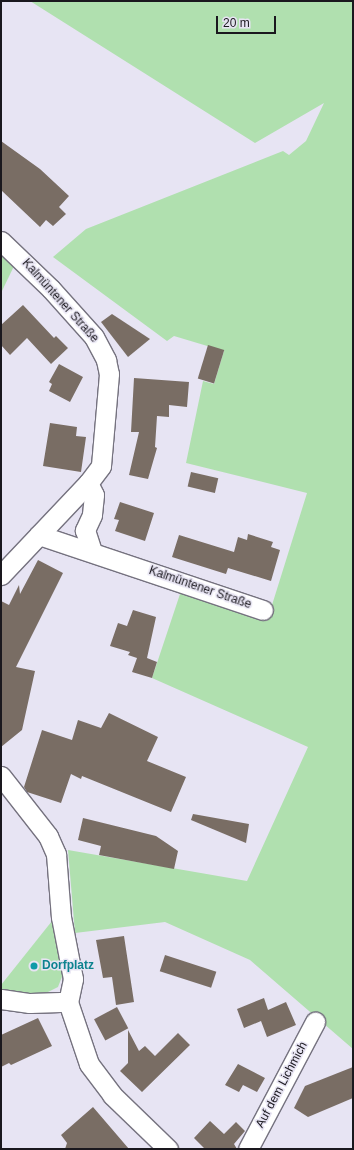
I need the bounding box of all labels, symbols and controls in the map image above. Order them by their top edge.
scale bar [218,8,278,34]
text: 20 m [223,16,250,30]
street label: Kalmüntener Straße [19,256,101,346]
street label: Kalmüntener Straße [147,564,253,612]
place label: Dorfplatz [42,959,94,973]
marker: Dorfplatz [29,961,39,971]
street label: Auf dem Lichmich [253,1040,311,1130]

